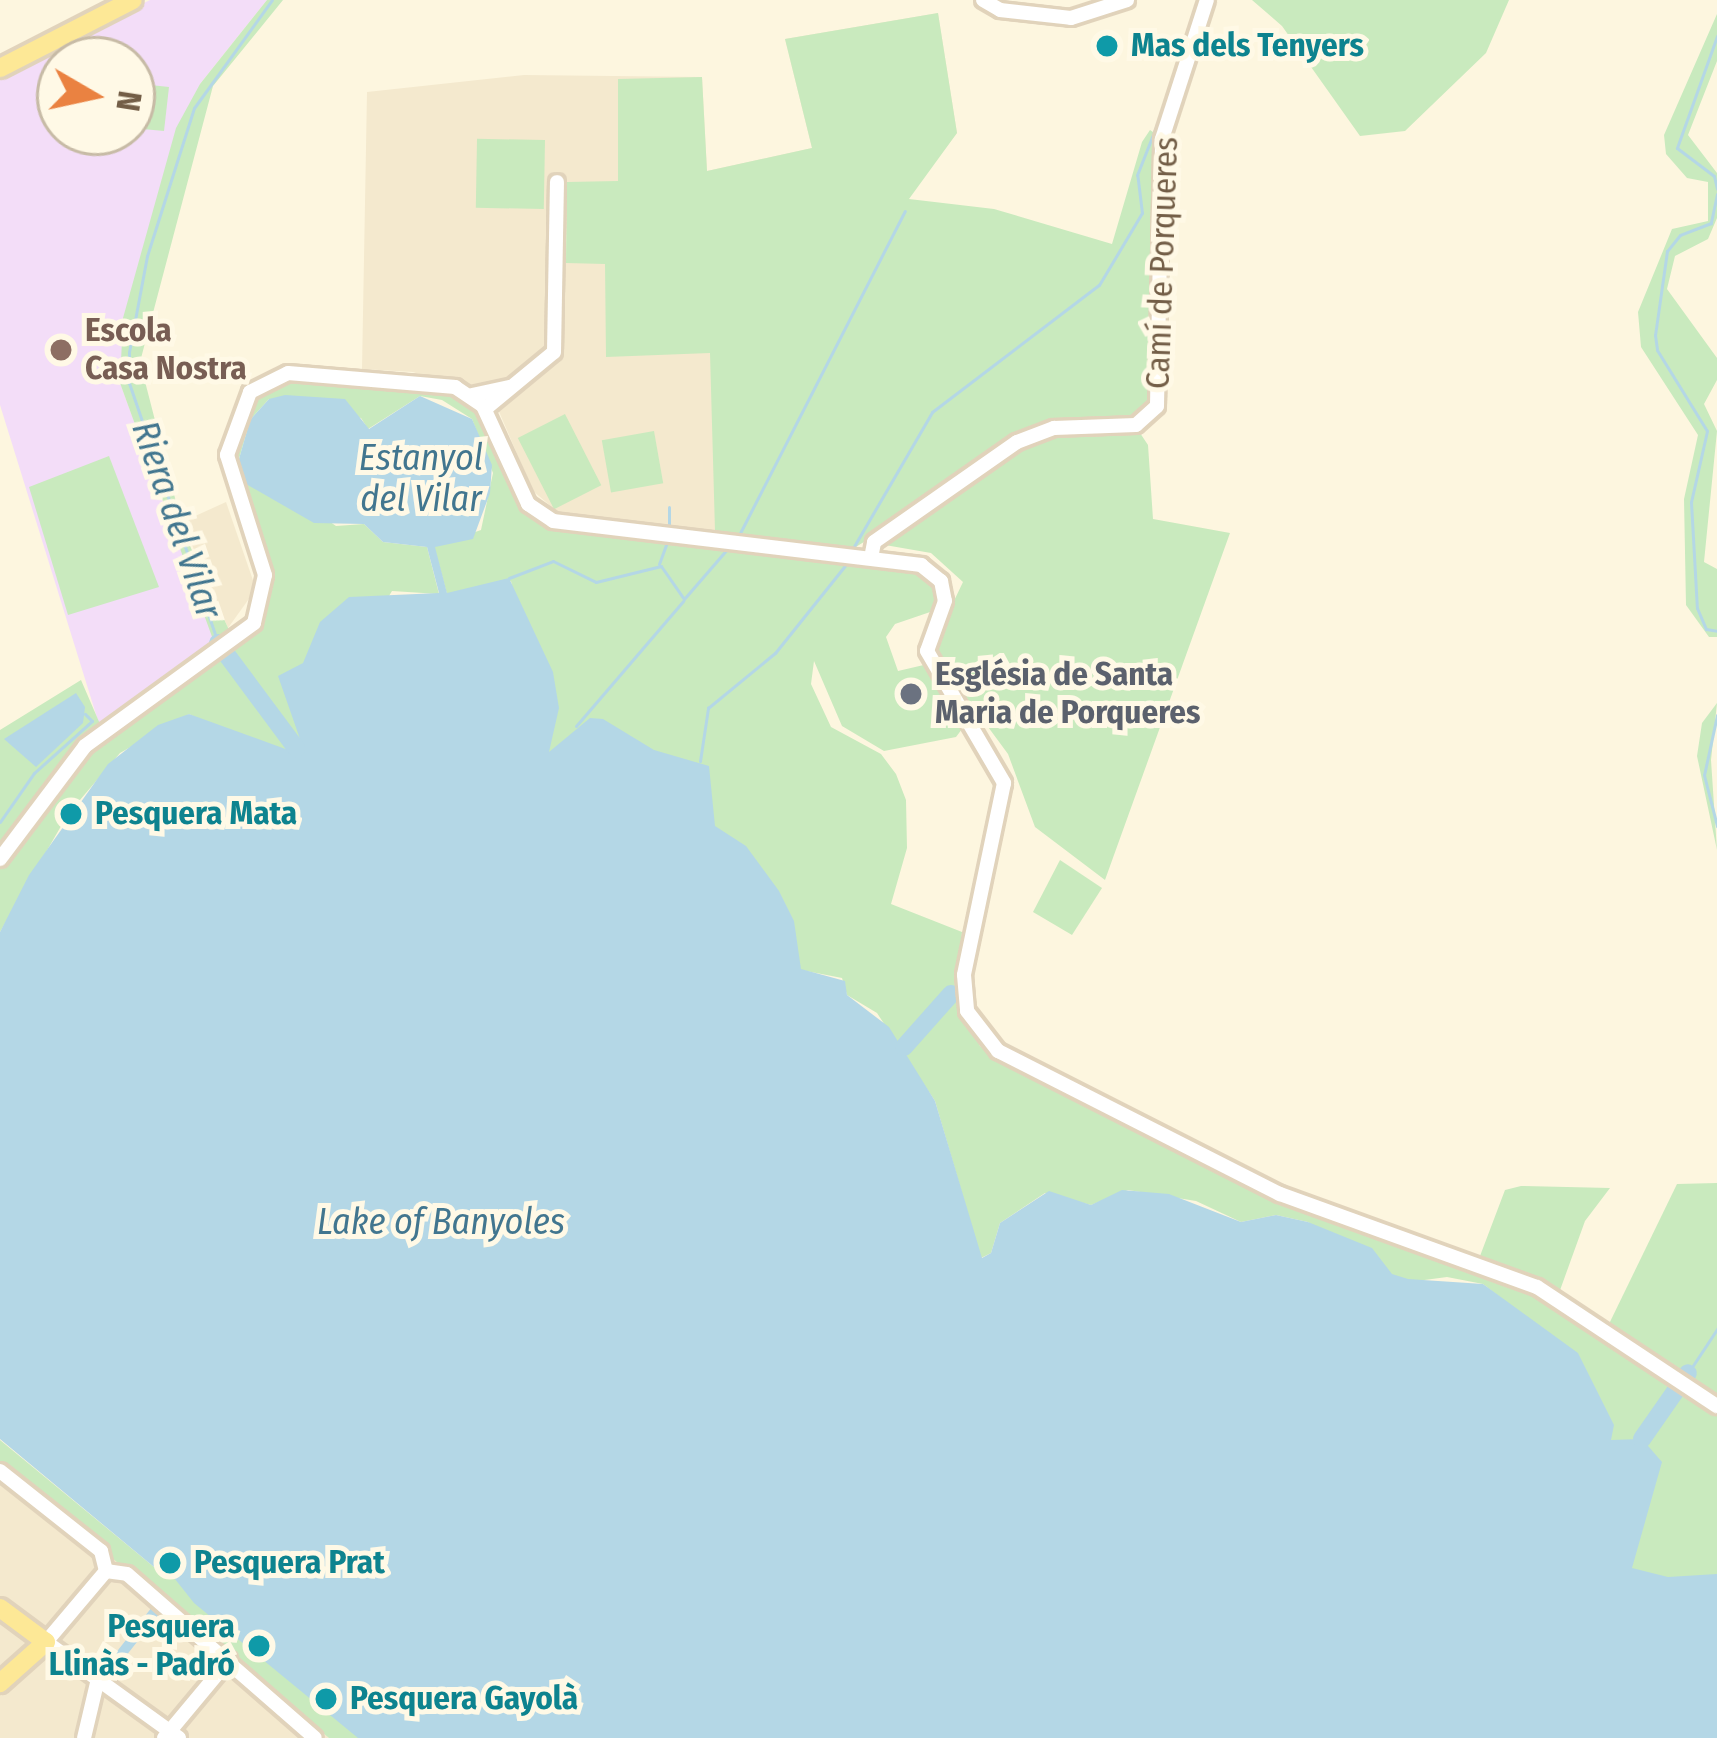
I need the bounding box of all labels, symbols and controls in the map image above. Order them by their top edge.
place label: Mas dels Tenyers [1131,26,1364,66]
marker: Mas dels Tenyers [1094,33,1120,59]
north arrow [36,36,156,156]
text: N [107,88,150,114]
street label: Camí de Porqueres [1139,136,1187,390]
place label: Escola Casa Nostra [85,311,247,389]
marker: Escola Casa Nostra [48,337,74,363]
water label: Riera del Vilar [122,416,230,624]
water label: Estanyol del Vilar [359,436,483,521]
place label: Església de Santa Maria de Porqueres [935,655,1201,733]
marker: Església de Santa Maria de Porqueres [898,681,924,707]
place label: Pesquera Mata [95,794,297,834]
marker: Pesquera Mata [58,801,84,827]
water label: Lake of Banyoles [317,1201,565,1245]
place label: Pesquera Prat [194,1543,385,1583]
marker: Pesquera Prat [157,1550,183,1576]
place label: Pesquera Llinàs - Padró [49,1607,235,1685]
marker: Pesquera Llinàs - Padró [246,1633,272,1659]
place label: Pesquera Gayolà [350,1679,578,1719]
marker: Pesquera Gayolà [313,1686,339,1712]

